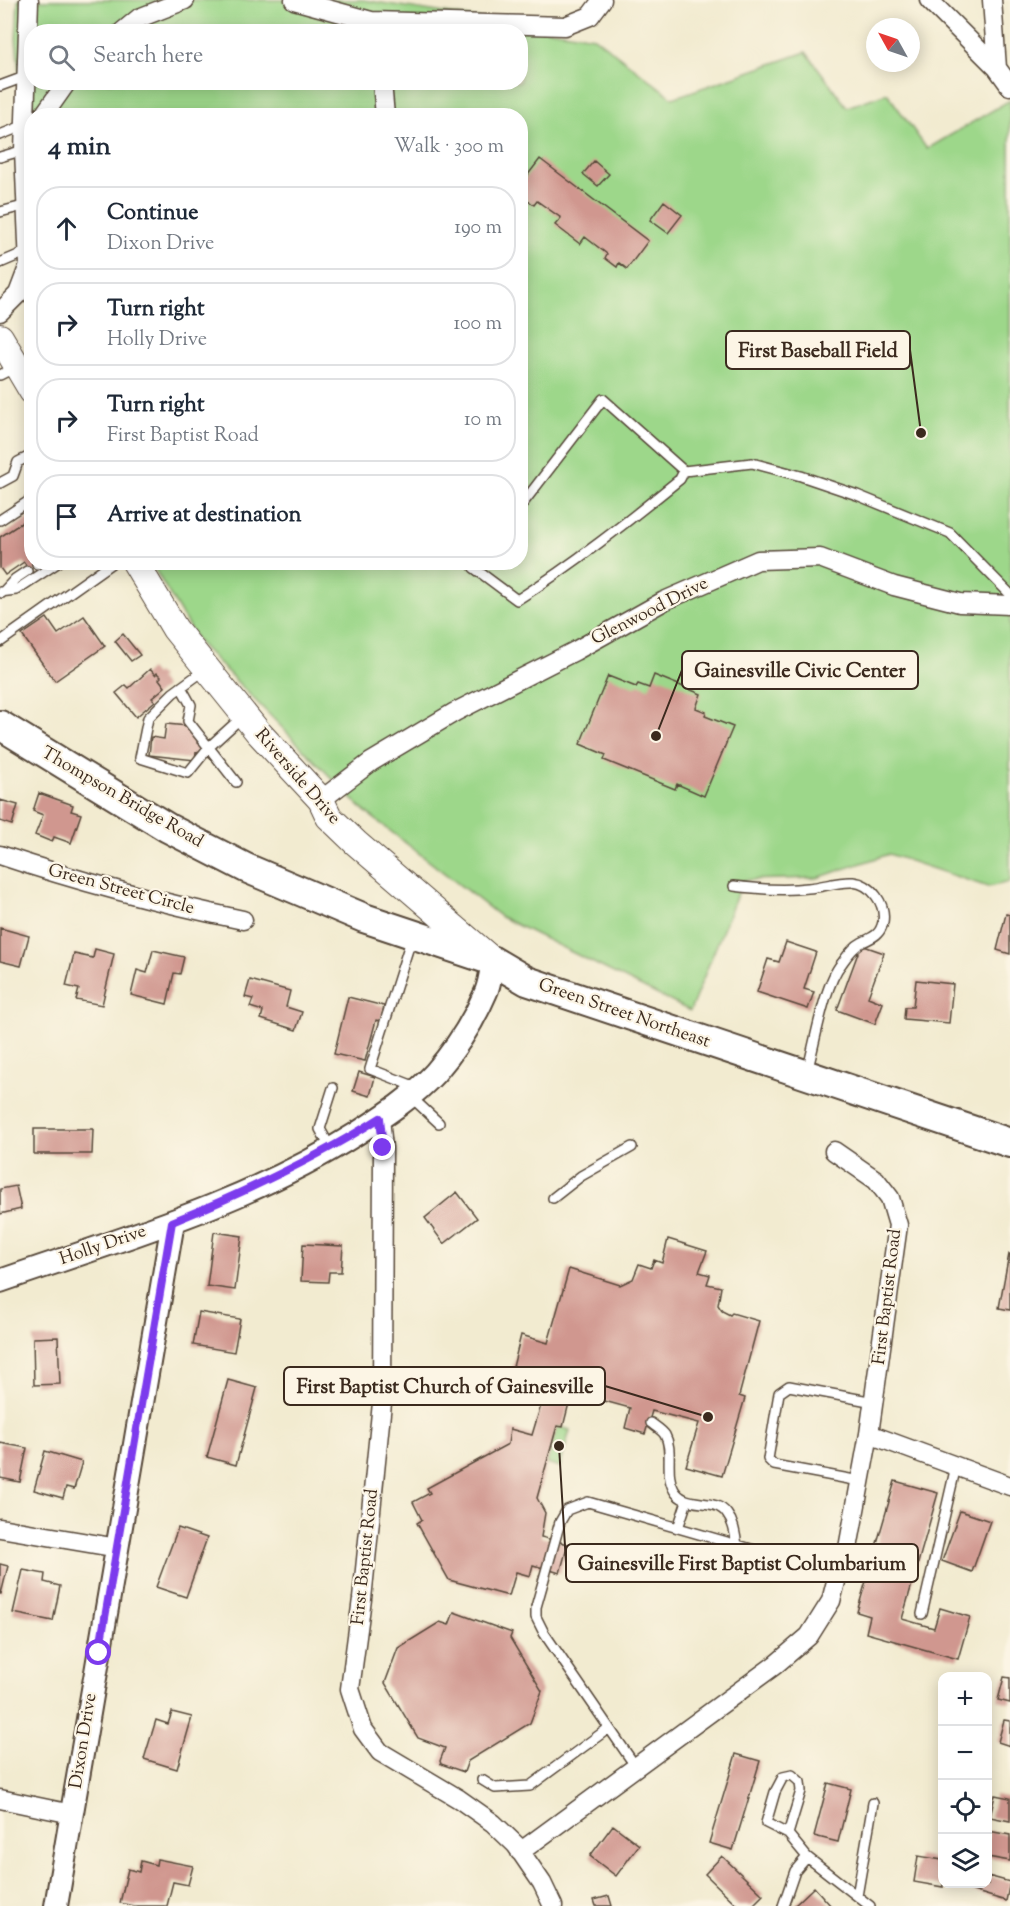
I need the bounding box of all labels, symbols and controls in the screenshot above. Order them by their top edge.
north arrow [866,18,920,72]
search box [24,24,528,90]
icon: search [45,41,78,74]
text: Search here [93,41,203,73]
text: 4 min [48,129,111,166]
text: Walk · 300 m [394,133,504,162]
text: Continue [107,198,198,230]
icon: ahead [50,212,83,245]
text: 190 m [454,214,502,243]
text: Dixon Drive [107,230,214,259]
text: Turn right [107,294,204,326]
icon: right [50,308,83,341]
text: 100 m [453,310,502,339]
text: Holly Drive [107,326,207,355]
callout: First Baseball Field [726,331,910,369]
text: First Baseball Field [738,338,898,367]
text: Turn right [107,390,204,422]
icon: right [50,404,83,437]
text: 10 m [464,406,502,435]
text: First Baptist Road [107,422,259,451]
icon: arrive [50,500,83,533]
text: Arrive at destination [107,500,302,532]
street label: Glenwood Drive [587,571,713,653]
callout: Gainesville Civic Center [682,651,918,689]
text: Gainesville Civic Center [694,658,906,687]
street label: Riverside Drive [248,723,346,831]
street label: Thompson Bridge Road [36,741,208,855]
street label: Green Street Circle [45,858,197,922]
street label: Green Street Northeast [535,972,713,1056]
route end [369,1134,395,1160]
street label: Holly Drive [56,1219,150,1273]
street label: First Baptist Road [867,1228,909,1366]
callout: First Baptist Church of Gainesville [284,1367,605,1405]
text: First Baptist Church of Gainesville [296,1374,594,1403]
street label: First Baptist Road [346,1488,386,1626]
callout: Gainesville First Baptist Columbarium [566,1544,918,1582]
text: Gainesville First Baptist Columbarium [578,1551,907,1580]
route start [85,1639,111,1665]
map controls [938,1672,992,1888]
button: + [938,1672,992,1726]
street label: Dixon Drive [64,1691,104,1791]
button: − [938,1726,992,1780]
button: locate [938,1780,992,1834]
button: layers [938,1834,992,1888]

